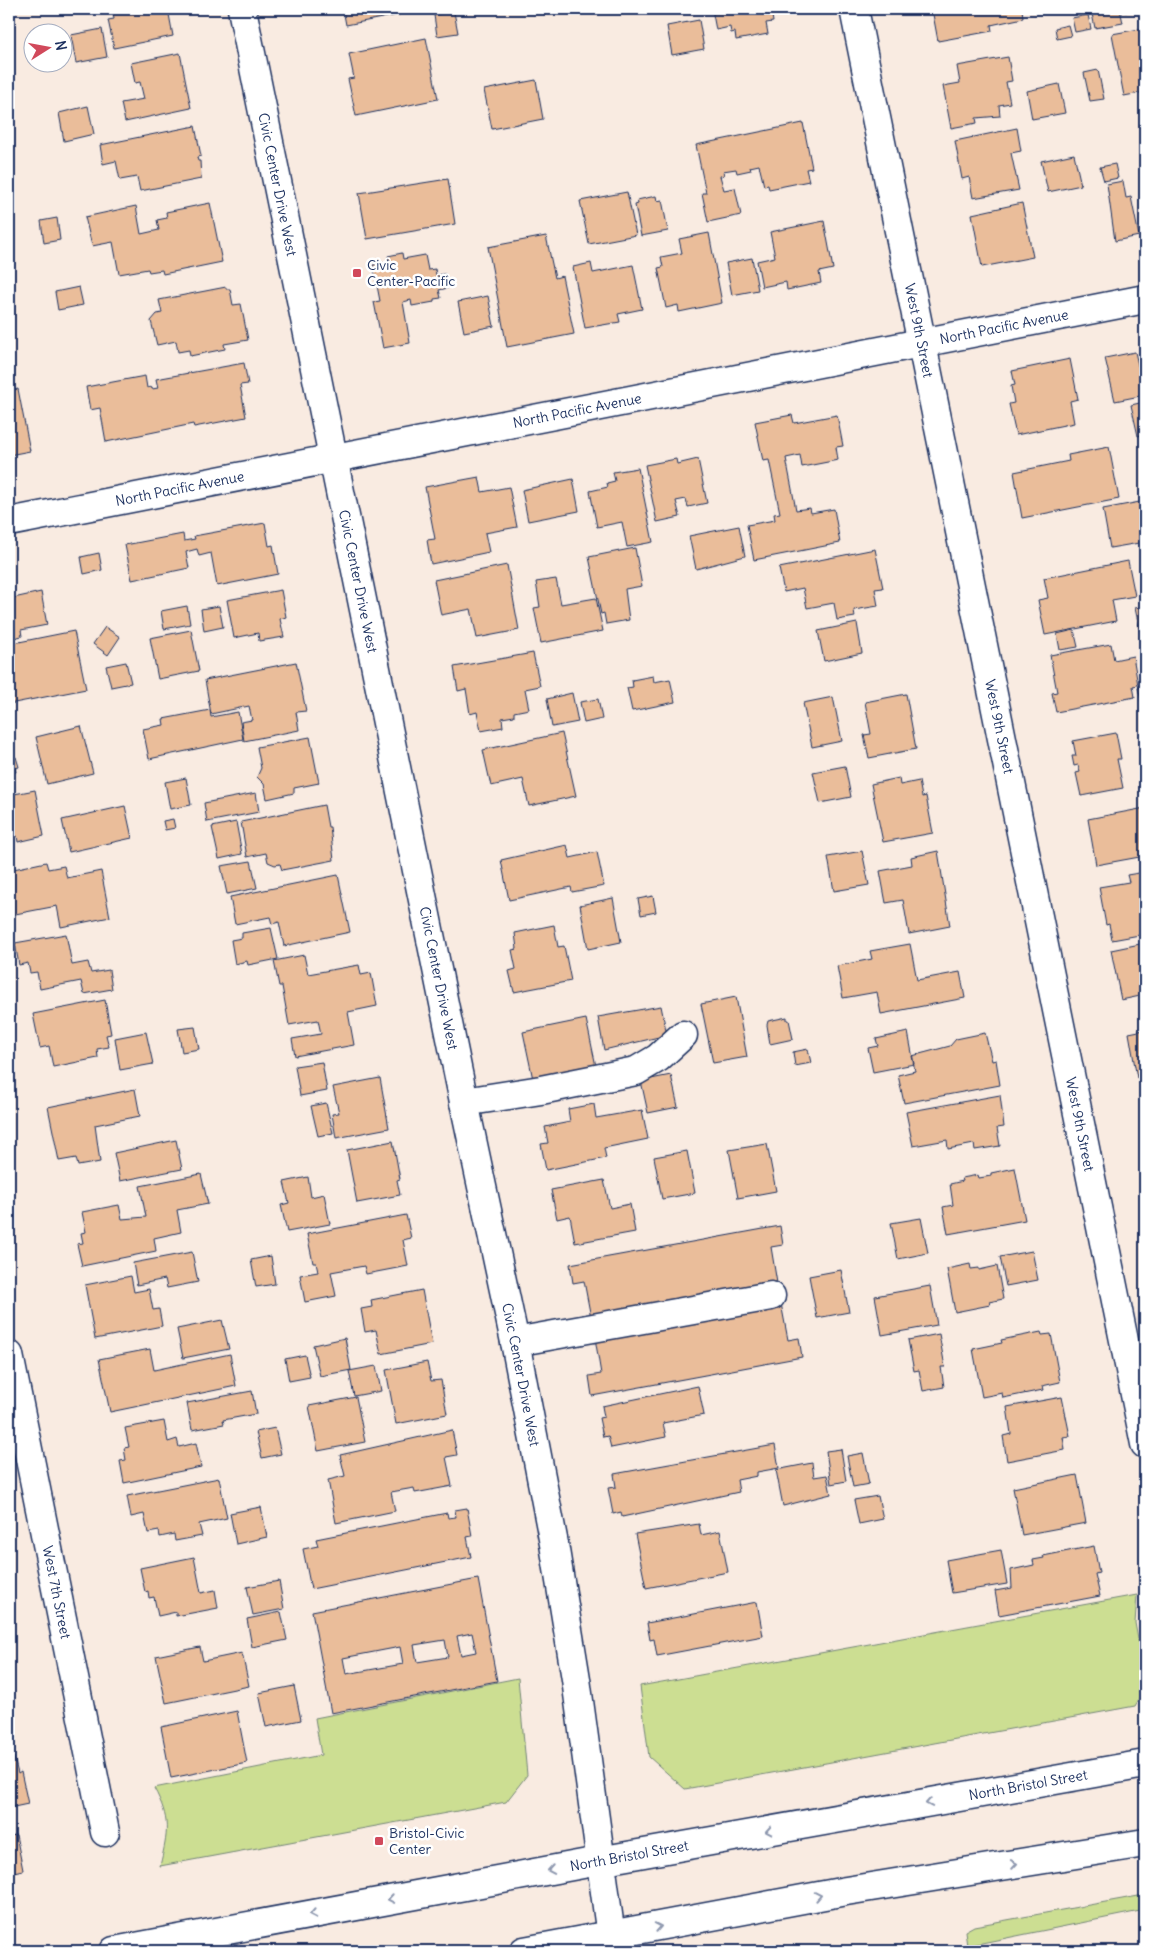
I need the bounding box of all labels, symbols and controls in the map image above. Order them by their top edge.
north arrow [22,22,72,72]
text: N [51,39,71,52]
street label: Civic Center Drive West [254,111,301,258]
place label: Civic Center-Pacific [367,256,455,290]
marker: Civic Center-Pacific [351,267,363,279]
street label: West 9th Street [901,282,938,379]
street label: North Pacific Avenue [938,305,1070,348]
street label: North Pacific Avenue [511,389,643,432]
street label: North Pacific Avenue [114,467,246,510]
street label: Civic Center Drive West [335,508,382,655]
street label: West 9th Street [981,678,1018,775]
street label: Civic Center Drive West [416,905,462,1052]
street label: West 9th Street [1062,1076,1099,1173]
street label: Civic Center Drive West [498,1301,544,1448]
street label: West 7th Street [39,1544,75,1641]
street label: North Bristol Street [967,1765,1089,1804]
one-way arrow [925,1798,934,1808]
place label: Bristol-Civic Center [389,1824,465,1858]
one-way arrow [765,1826,774,1836]
marker: Bristol-Civic Center [373,1835,385,1847]
street label: North Bristol Street [568,1836,690,1875]
one-way arrow [1009,1859,1018,1869]
one-way arrow [547,1864,555,1874]
one-way arrow [813,1891,822,1902]
one-way arrow [387,1894,396,1904]
one-way arrow [309,1908,318,1919]
one-way arrow [654,1922,663,1932]

